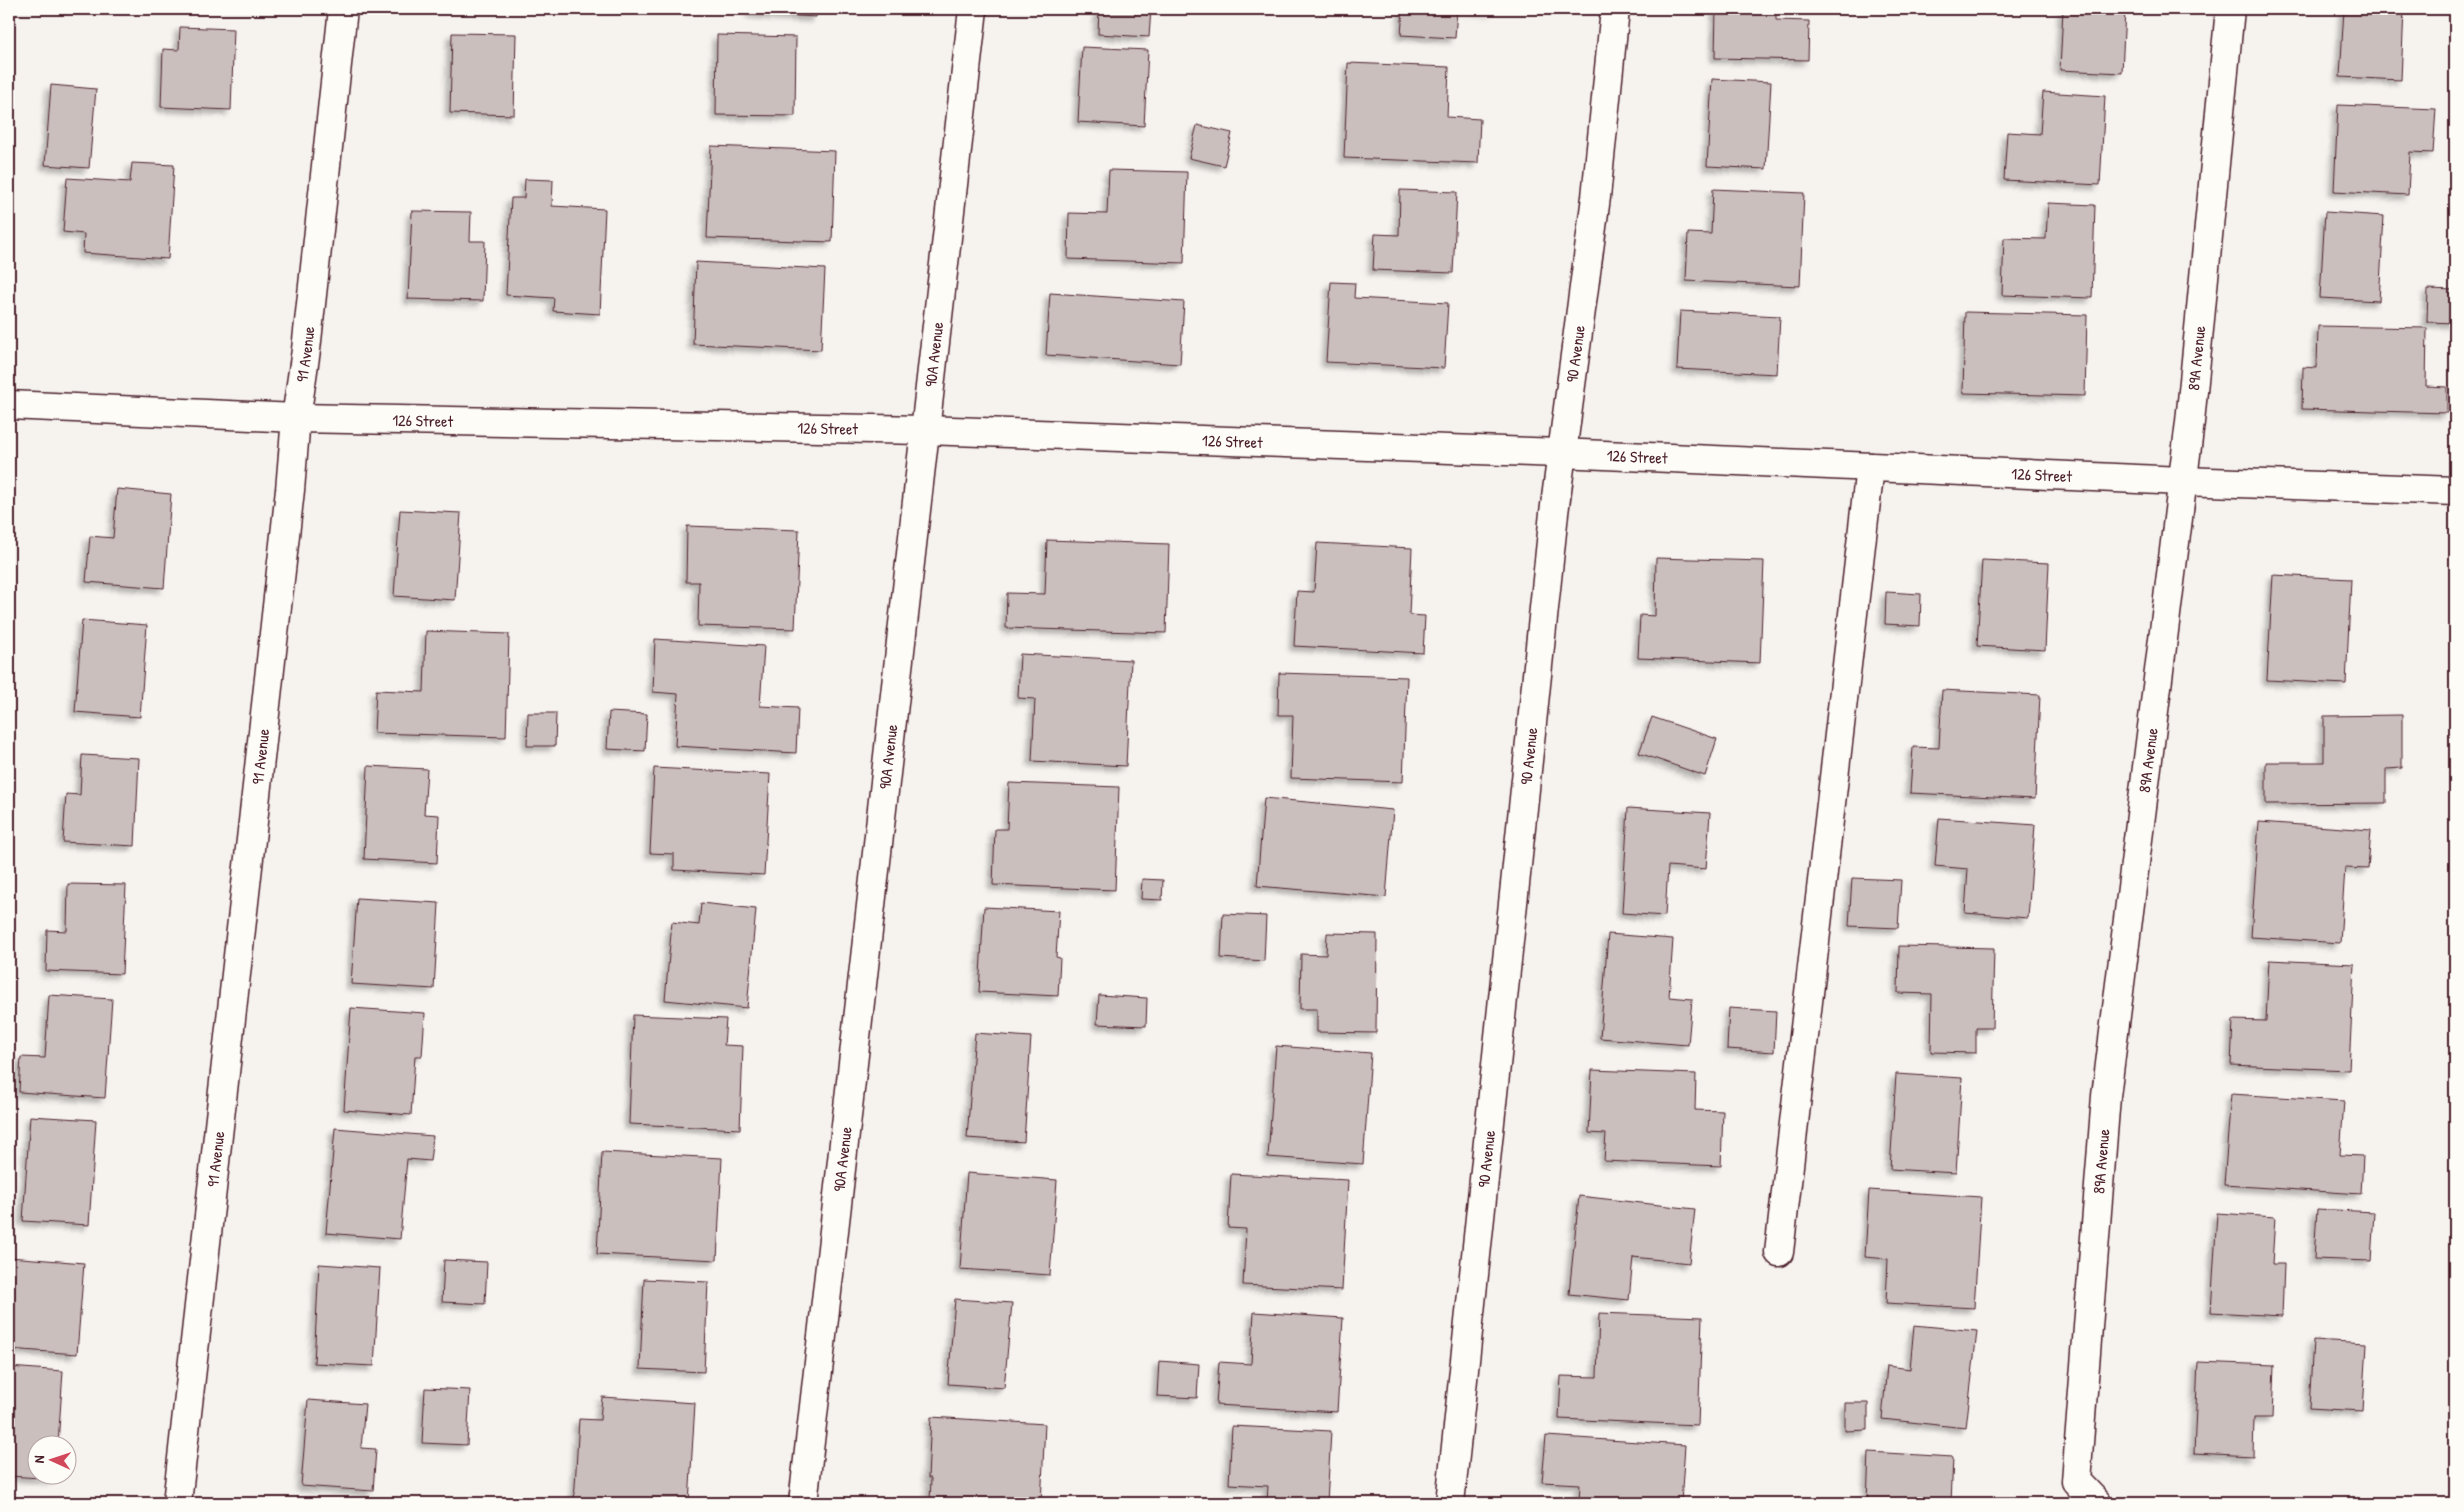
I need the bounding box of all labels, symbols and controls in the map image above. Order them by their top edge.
street label: 90A Avenue [919,320,948,388]
street label: 90 Avenue [1560,323,1590,384]
street label: 89A Avenue [2182,324,2210,391]
street label: 91 Avenue [290,325,320,384]
street label: 126 Street [392,409,454,432]
street label: 126 Street [797,417,859,440]
street label: 126 Street [1202,429,1264,453]
street label: 126 Street [1606,444,1668,469]
street label: 126 Street [2011,462,2073,487]
street label: 90A Avenue [873,723,903,790]
street label: 90 Avenue [1515,726,1542,786]
street label: 89A Avenue [2133,726,2163,794]
street label: 91 Avenue [246,727,274,786]
street label: 90A Avenue [828,1125,857,1193]
street label: 89A Avenue [2087,1128,2114,1195]
street label: 91 Avenue [201,1129,229,1188]
street label: 90 Avenue [1472,1129,1500,1189]
north arrow [28,1434,78,1484]
text: N [29,1455,48,1464]

